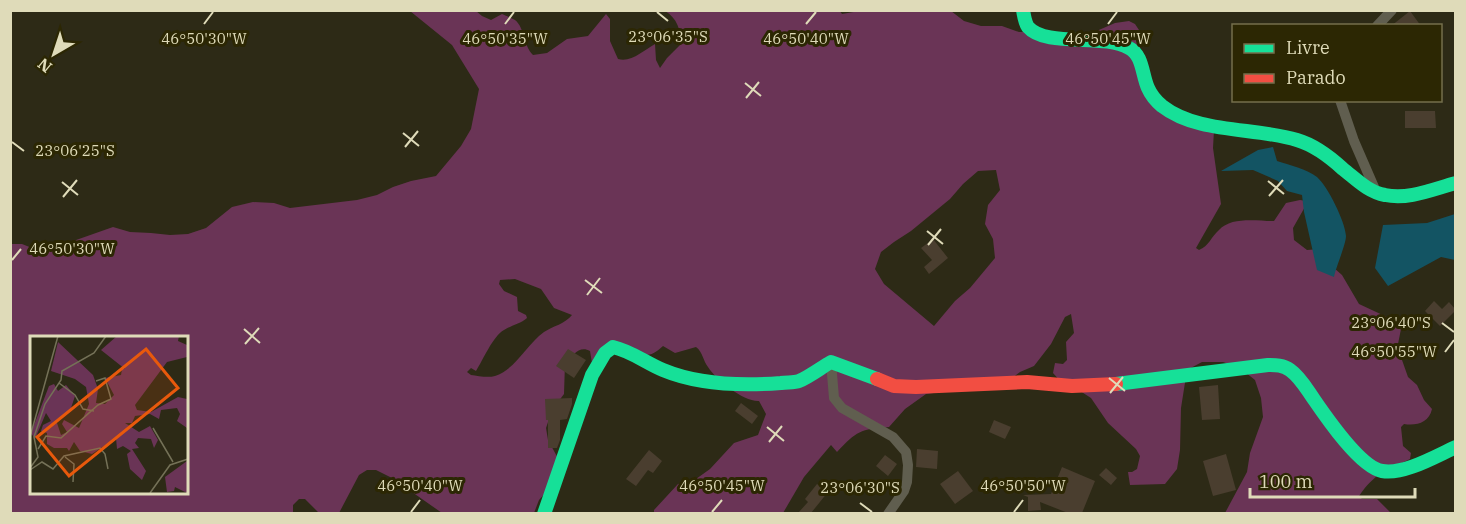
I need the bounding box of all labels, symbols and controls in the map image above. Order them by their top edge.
north arrow [24,24,84,84]
legend [1232,24,1442,102]
text: 23°06'35"S [628,27,708,46]
text: 46°50'30"W [161,29,247,48]
text: 46°50'35"W [462,29,548,48]
text: 46°50'40"W [763,29,849,48]
text: 46°50'45"W [1065,29,1151,48]
text: Livre [1286,36,1330,59]
text: N [33,54,56,77]
text: Parado [1286,66,1346,89]
text: 23°06'25"S [35,141,115,160]
text: 46°50'30"W [29,239,115,258]
text: 23°06'40"S [1351,313,1431,332]
inset map [30,336,188,494]
text: 46°50'55"W [1351,342,1437,361]
scale bar [1250,461,1415,499]
text: 100 m [1259,470,1313,493]
text: 46°50'40"W [377,476,463,495]
text: 46°50'45"W [679,476,765,495]
text: 46°50'50"W [980,476,1066,495]
text: 23°06'30"S [820,478,900,497]

